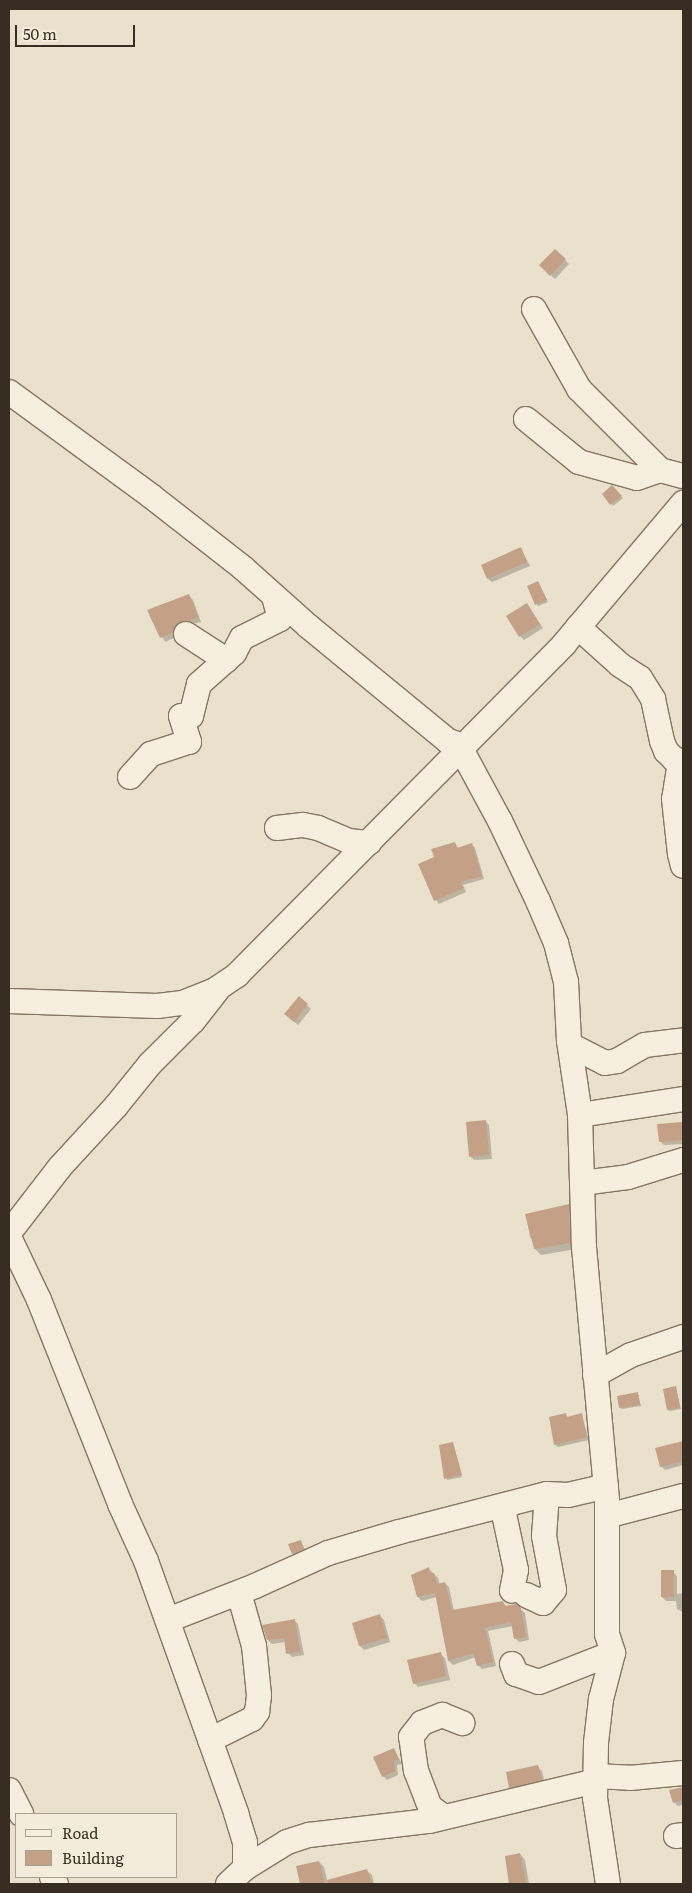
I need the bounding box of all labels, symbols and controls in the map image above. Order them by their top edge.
scale bar [18,15,138,47]
text: 50 m [23,22,57,45]
legend [15,1813,178,1878]
text: Road [62,1821,98,1844]
text: Building [62,1846,124,1869]

